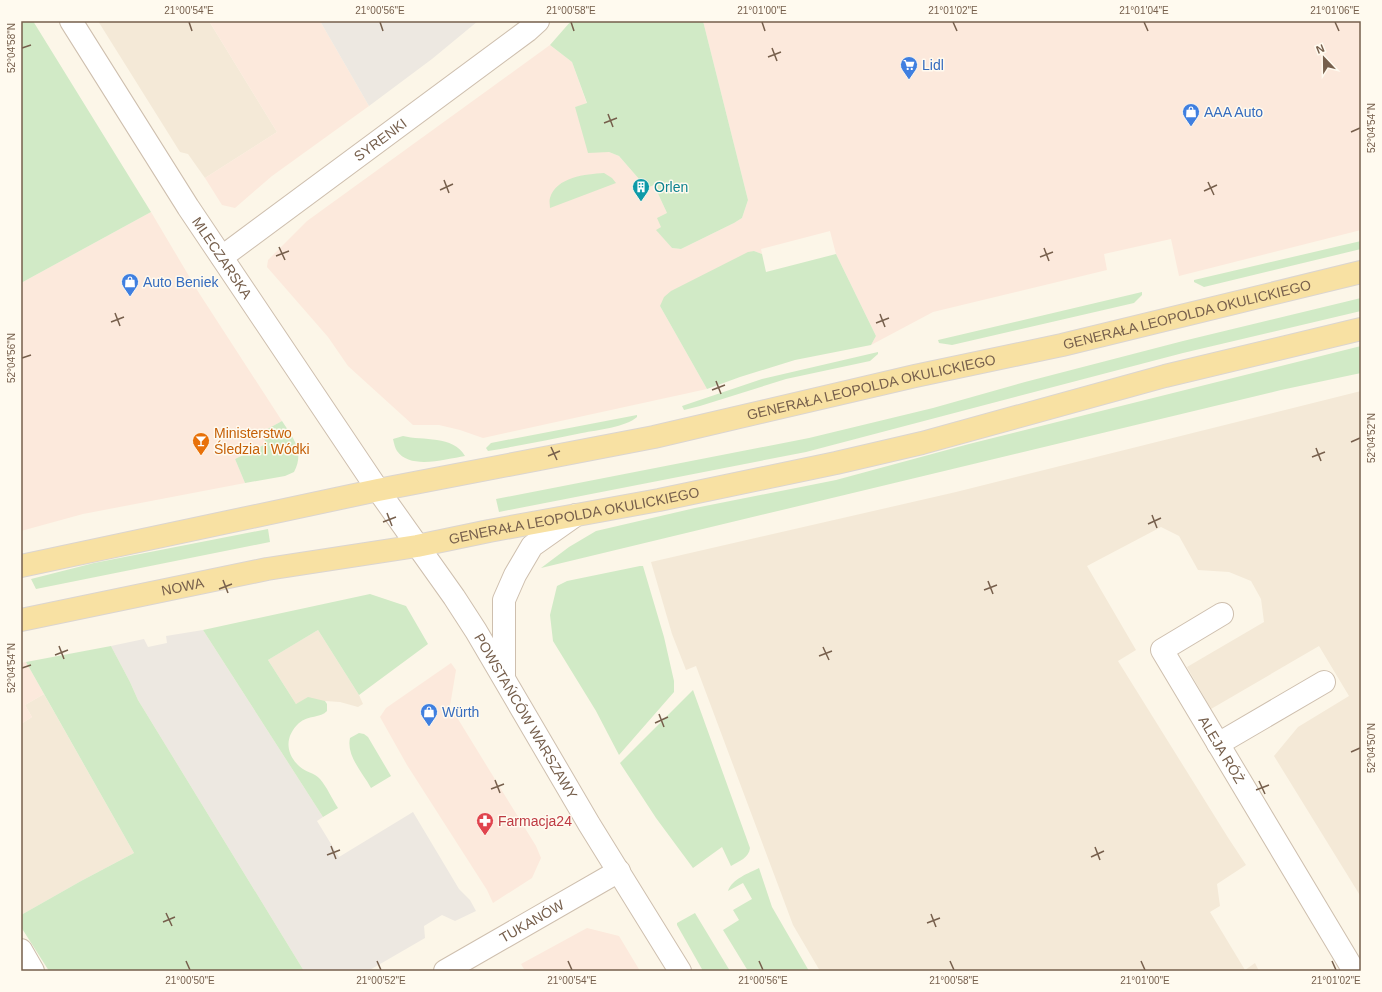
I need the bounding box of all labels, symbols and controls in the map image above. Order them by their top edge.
text: 21°00'54"E [164,5,214,16]
text: 21°00'56"E [355,5,405,16]
text: 21°00'58"E [546,5,596,16]
text: 21°01'00"E [737,5,787,16]
text: 21°01'02"E [928,5,978,16]
text: 21°01'04"E [1119,5,1169,16]
text: 21°01'06"E [1310,5,1360,16]
text: 52°04'58"N [6,23,17,73]
north arrow [1304,38,1344,78]
text: N [1314,42,1326,56]
supermarket icon: Lidl [899,55,919,80]
place label: Lidl [922,57,944,73]
shop icon: AAA Auto [1181,102,1201,127]
text: 52°04'54"N [1366,103,1377,153]
place label: AAA Auto [1204,104,1263,120]
street label: SYRENKI [351,115,410,164]
building icon: Orlen [631,177,651,202]
place label: Orlen [654,179,688,195]
street label: MLECZARSKA [189,214,256,302]
shop icon: Auto Beniek [120,272,140,297]
place label: Auto Beniek [143,274,219,290]
street label: GENERAŁA LEOPOLDA OKULICKIEGO [1061,276,1313,352]
text: 52°04'56"N [6,333,17,383]
street label: GENERAŁA LEOPOLDA OKULICKIEGO [745,351,997,423]
text: 52°04'52"N [1366,413,1377,463]
place label: Ministerstwo Śledzia i Wódki [214,425,310,457]
bar icon: Ministerstwo Śledzia i Wódki [191,431,211,456]
street label: GENERAŁA LEOPOLDA OKULICKIEGO [447,484,701,547]
street label: NOWA [160,574,206,599]
street label: POWSTAŃCÓW WARSZAWY [471,630,581,802]
text: 52°04'54"N [6,643,17,693]
shop icon: Würth [419,702,439,727]
place label: Würth [442,704,479,720]
street label: ALEJA RÓŻ [1195,713,1249,786]
text: 52°04'50"N [1366,723,1377,773]
pharmacy icon: Farmacja24 [475,811,495,836]
place label: Farmacja24 [498,813,572,829]
street label: TUKANÓW [497,896,567,946]
text: 21°00'50"E [165,975,215,986]
text: 21°00'52"E [356,975,406,986]
text: 21°00'54"E [547,975,597,986]
text: 21°00'56"E [738,975,788,986]
text: 21°00'58"E [929,975,979,986]
text: 21°01'00"E [1120,975,1170,986]
text: 21°01'02"E [1311,975,1361,986]

